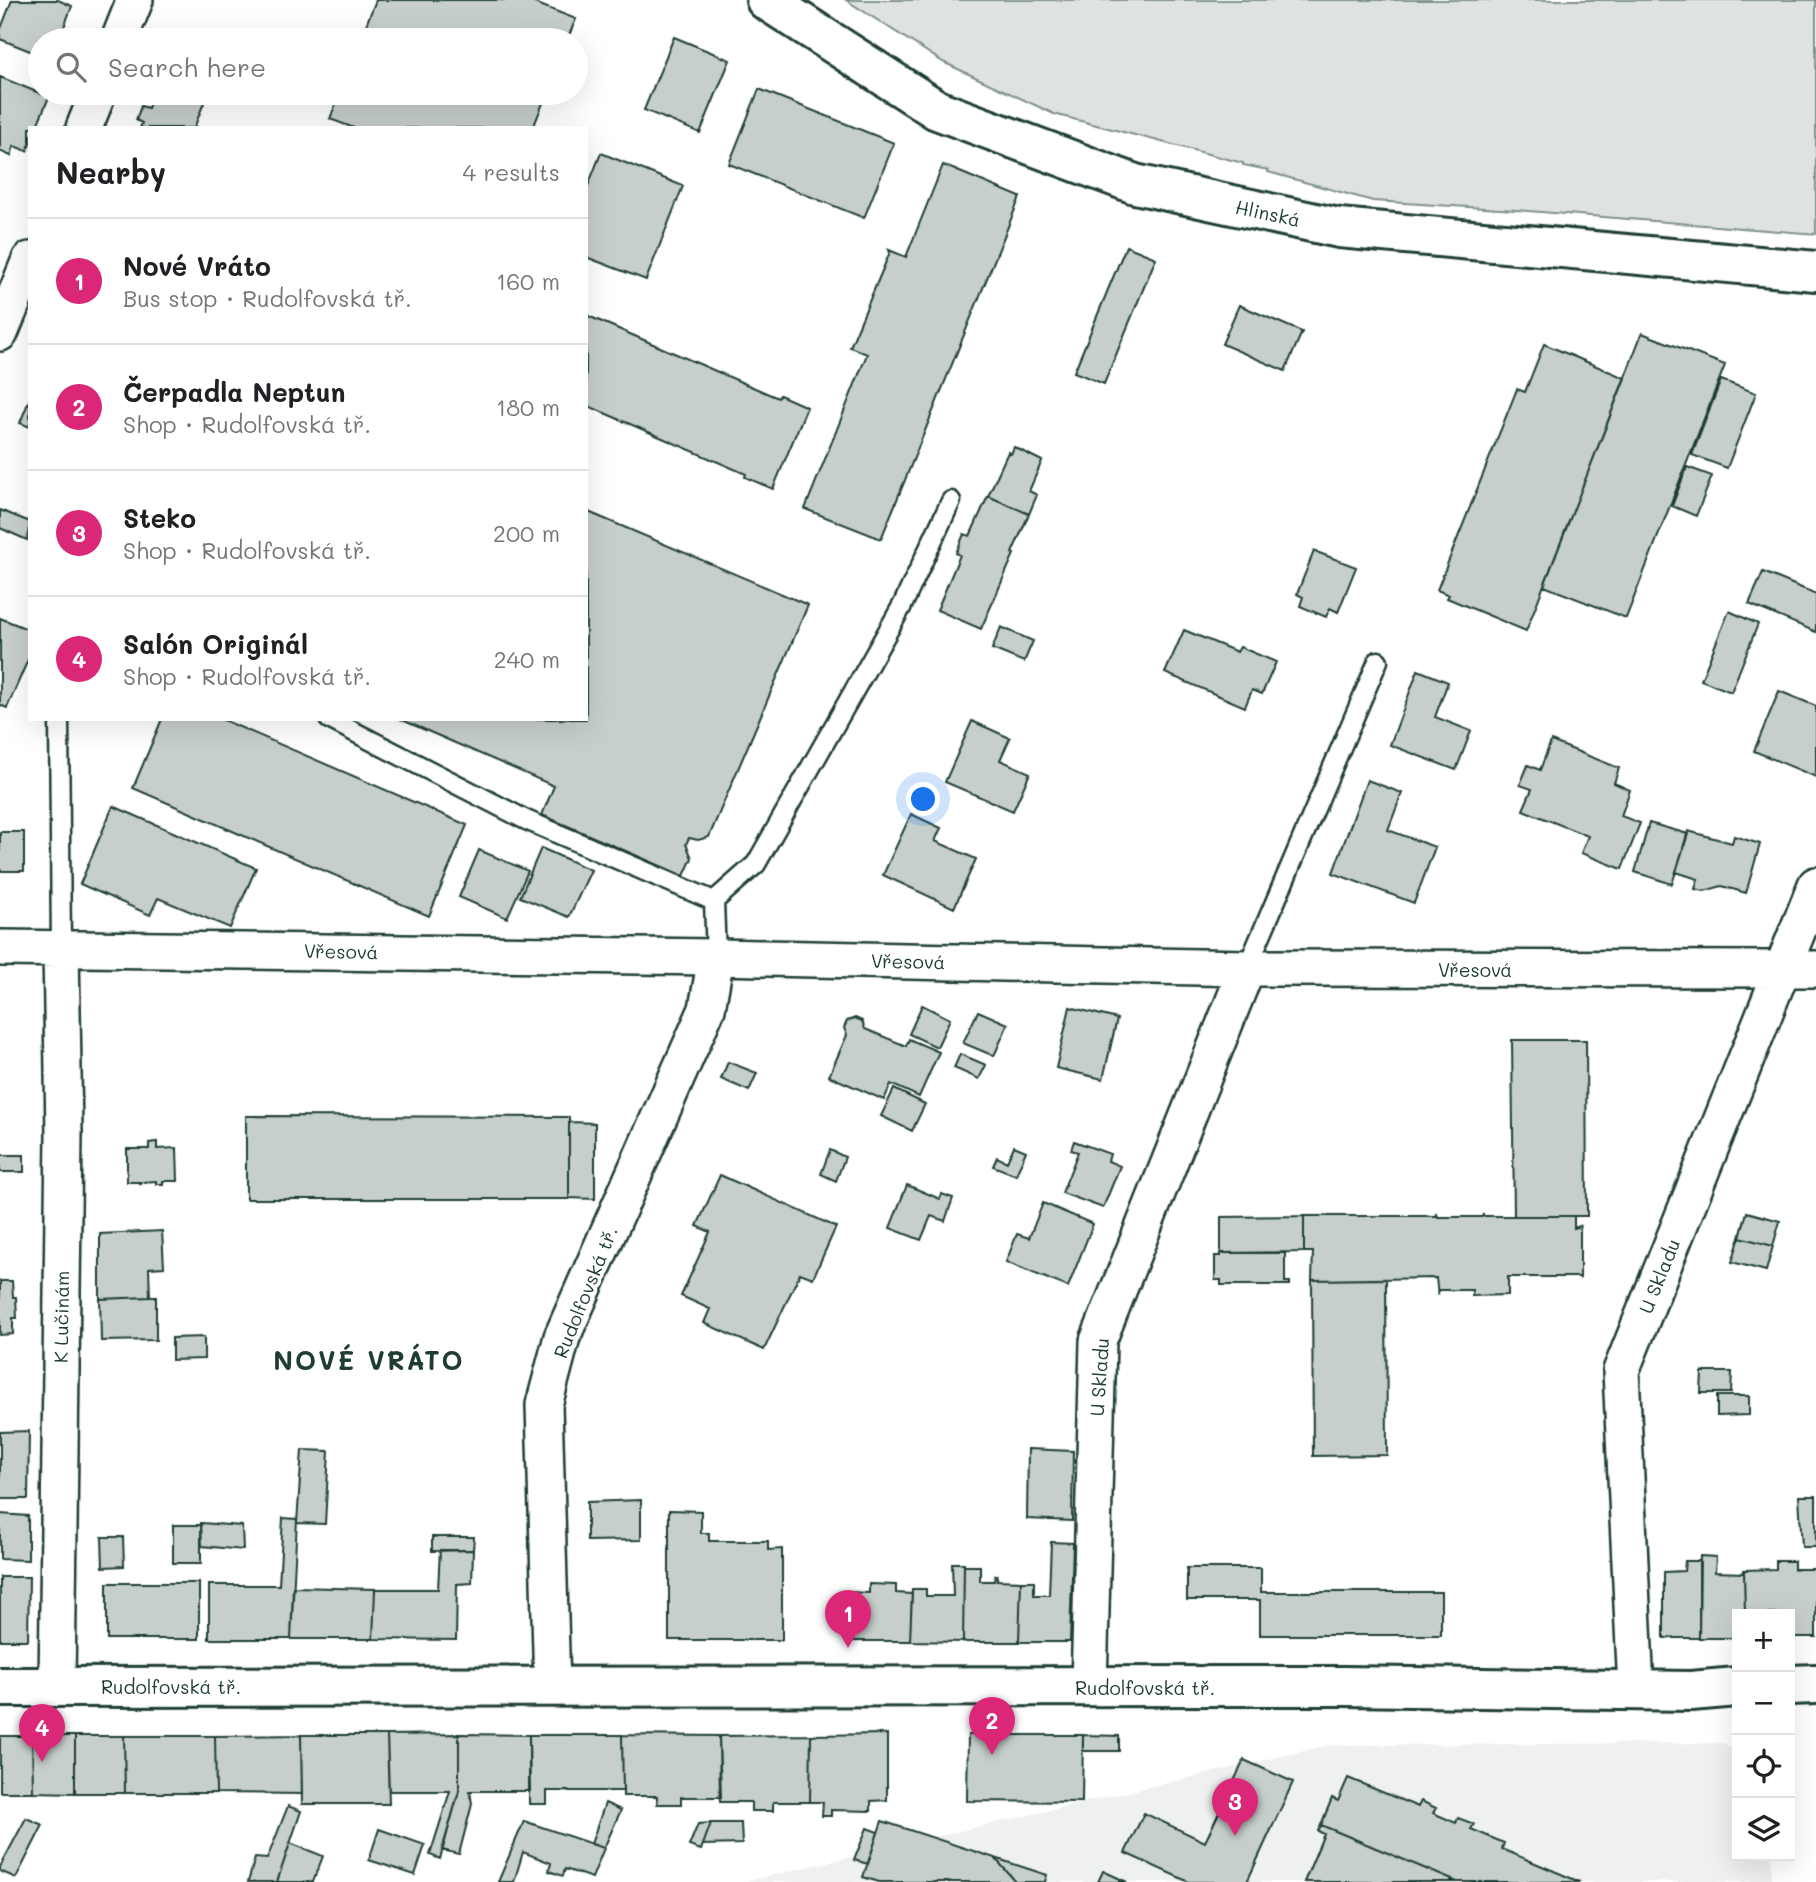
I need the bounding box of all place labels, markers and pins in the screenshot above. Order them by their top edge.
pin: 1 [825,1590,871,1648]
pin: 2 [969,1697,1015,1755]
pin: 4 [19,1704,65,1762]
pin: 3 [1212,1778,1258,1836]

